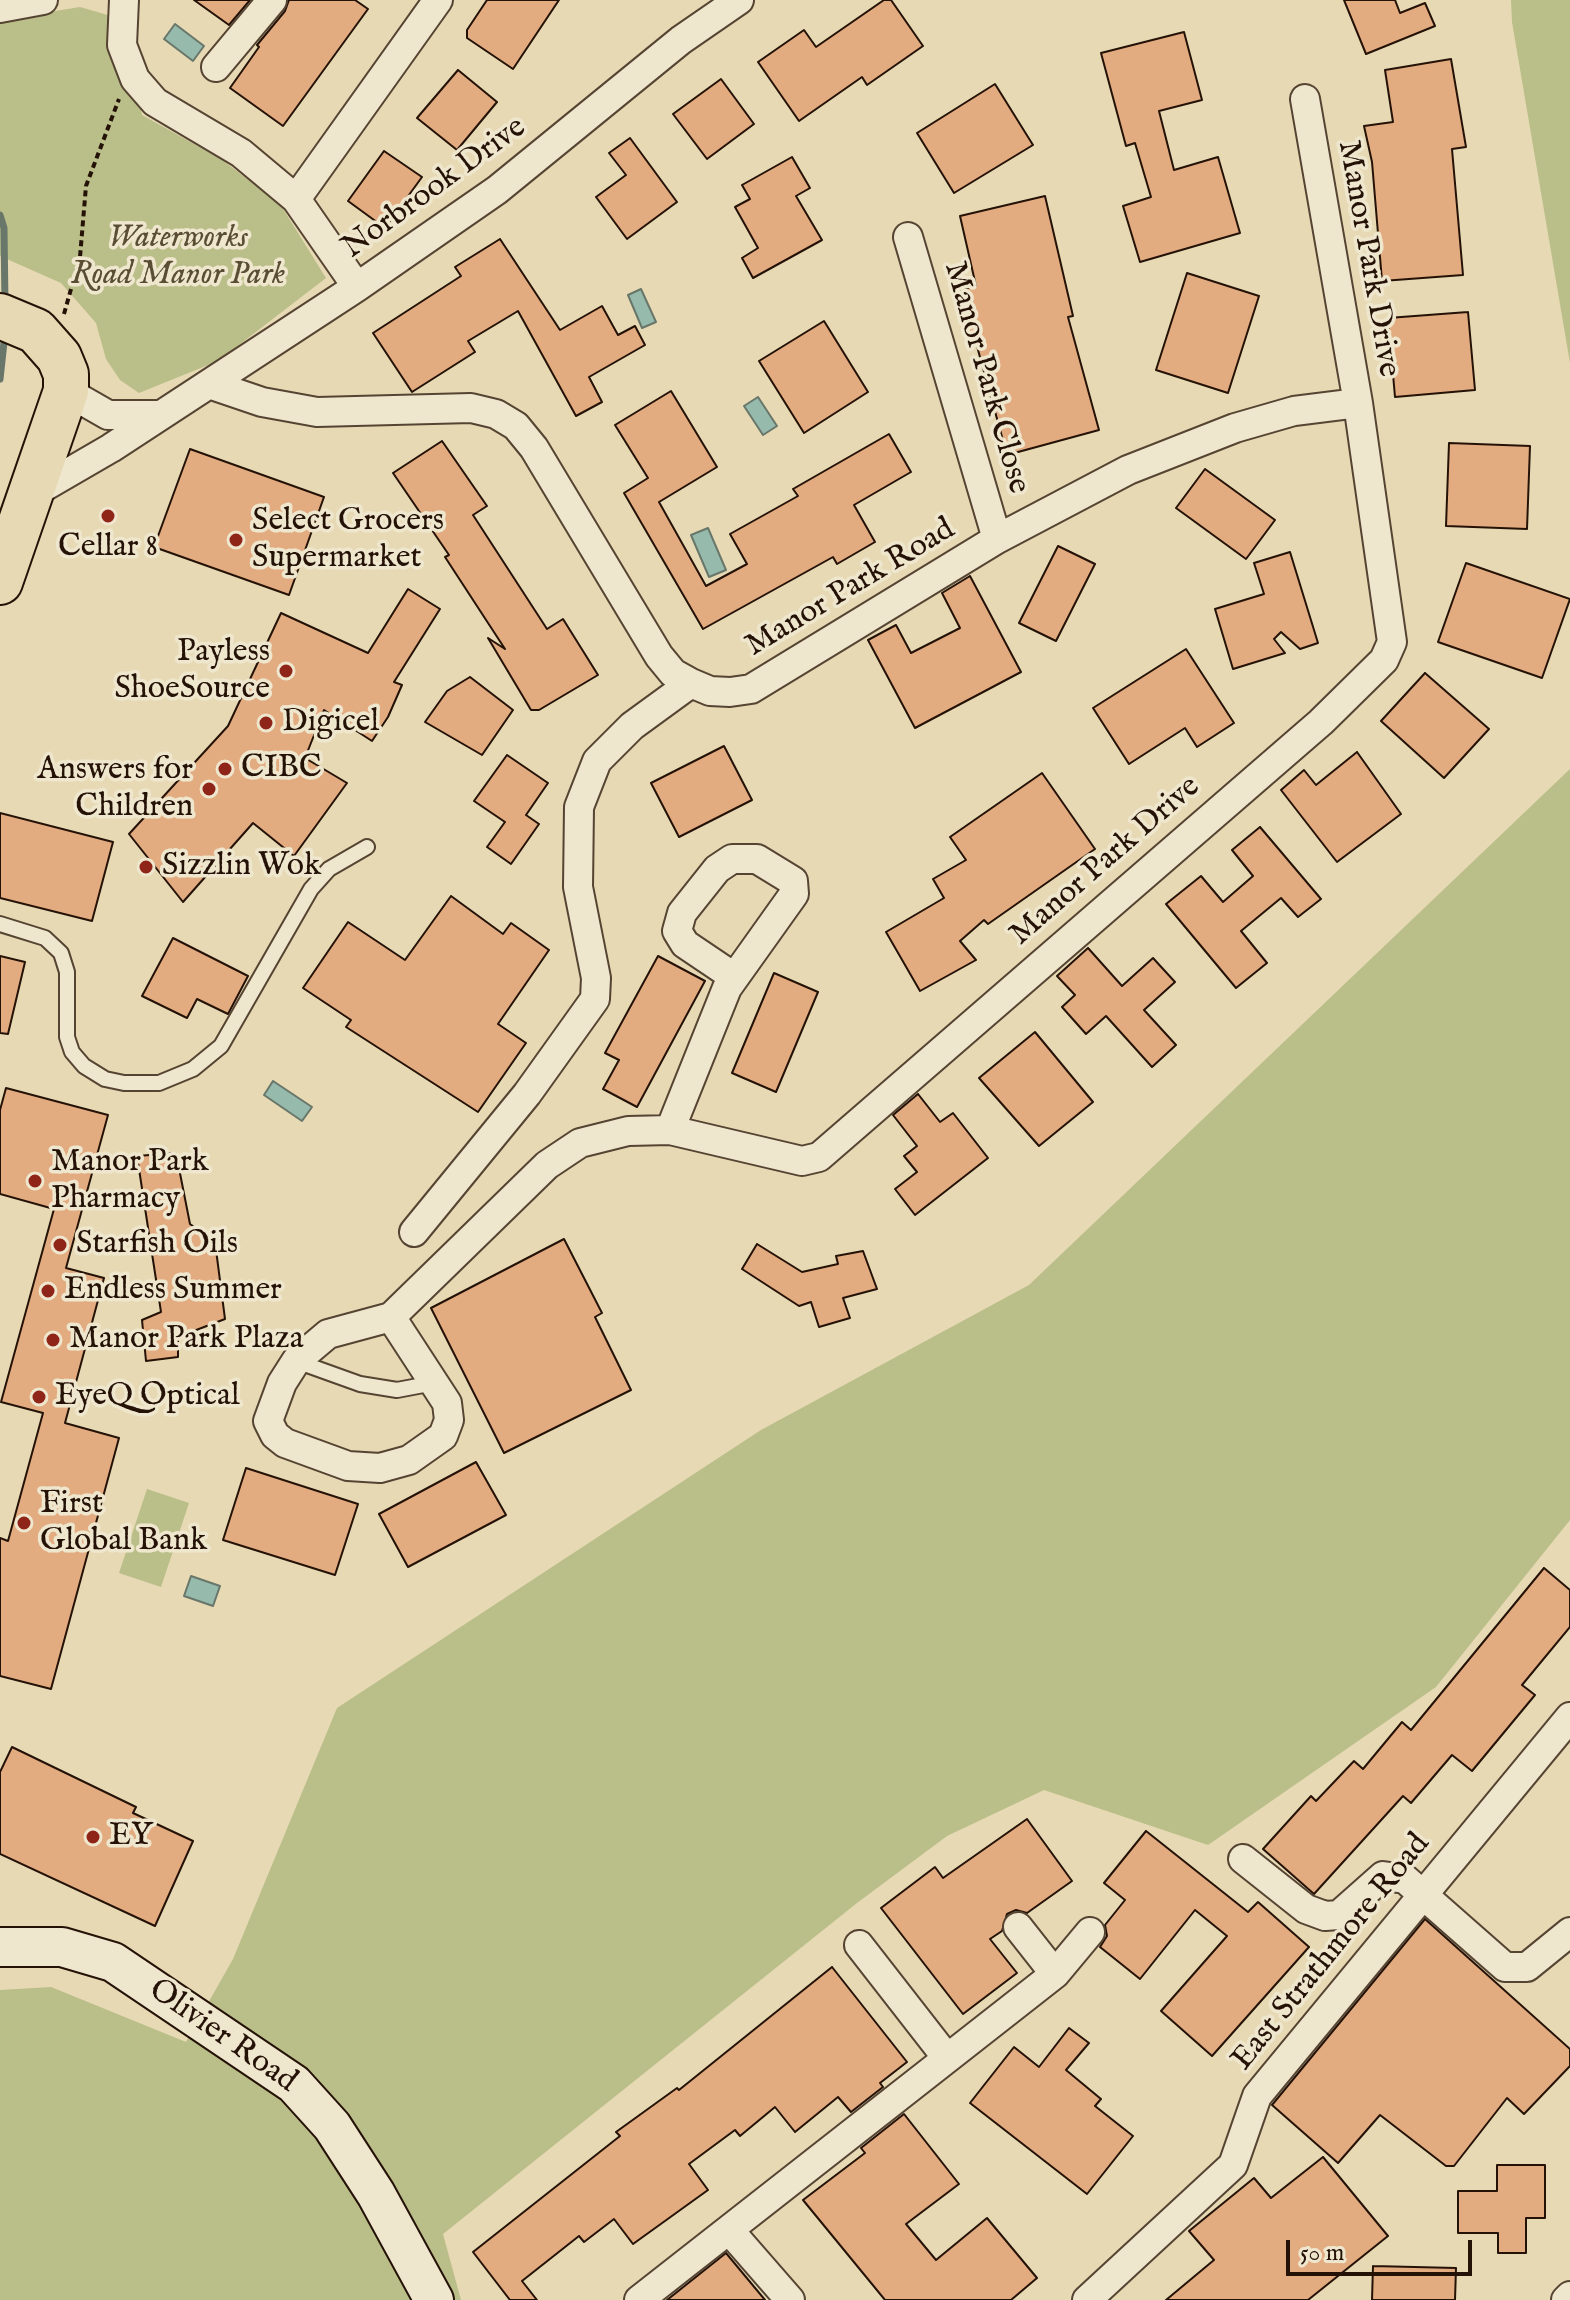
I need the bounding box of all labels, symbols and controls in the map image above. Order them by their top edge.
street label: Norbrook Drive [336,110,534,268]
street label: Manor Park Drive [1327,138,1407,380]
park label: Waterworks Road Manor Park [71,220,285,295]
street label: Manor Park Close [934,258,1036,498]
place label: Select Grocers Supermarket [252,503,444,578]
marker: Cellar 8 [99,507,117,525]
street label: Manor Park Road [740,511,962,667]
place label: Cellar 8 [58,529,158,567]
marker: Select Grocers Supermarket [227,531,245,549]
place label: Payless ShoeSource [114,634,270,709]
marker: Payless ShoeSource [277,662,295,680]
place label: Digicel [282,704,379,742]
marker: Digicel [257,714,275,732]
place label: CIBC [241,750,322,788]
place label: Answers for Children [37,752,193,827]
marker: CIBC [216,760,234,778]
street label: Manor Park Drive [1003,769,1209,955]
marker: Answers for Children [200,780,218,798]
place label: Sizzlin Wok [162,848,321,886]
marker: Sizzlin Wok [137,858,155,876]
place label: Manor Park Pharmacy [51,1144,209,1219]
marker: Manor Park Pharmacy [26,1172,44,1190]
place label: Starfish Oils [76,1226,238,1264]
marker: Starfish Oils [51,1236,69,1254]
place label: Endless Summer [64,1272,282,1310]
marker: Endless Summer [39,1282,57,1300]
place label: Manor Park Plaza [69,1321,303,1359]
marker: Manor Park Plaza [44,1331,62,1349]
place label: EyeQ Optical [55,1378,240,1416]
marker: EyeQ Optical [30,1388,48,1406]
place label: First Global Bank [40,1486,207,1561]
marker: First Global Bank [15,1514,33,1532]
place label: EY [109,1818,153,1856]
street label: East Strathmore Road [1225,1827,1439,2079]
marker: EY [84,1828,102,1846]
street label: Olivier Road [141,1972,303,2102]
scale bar [1290,2224,1476,2274]
text: 50 m [1300,2238,1344,2269]

